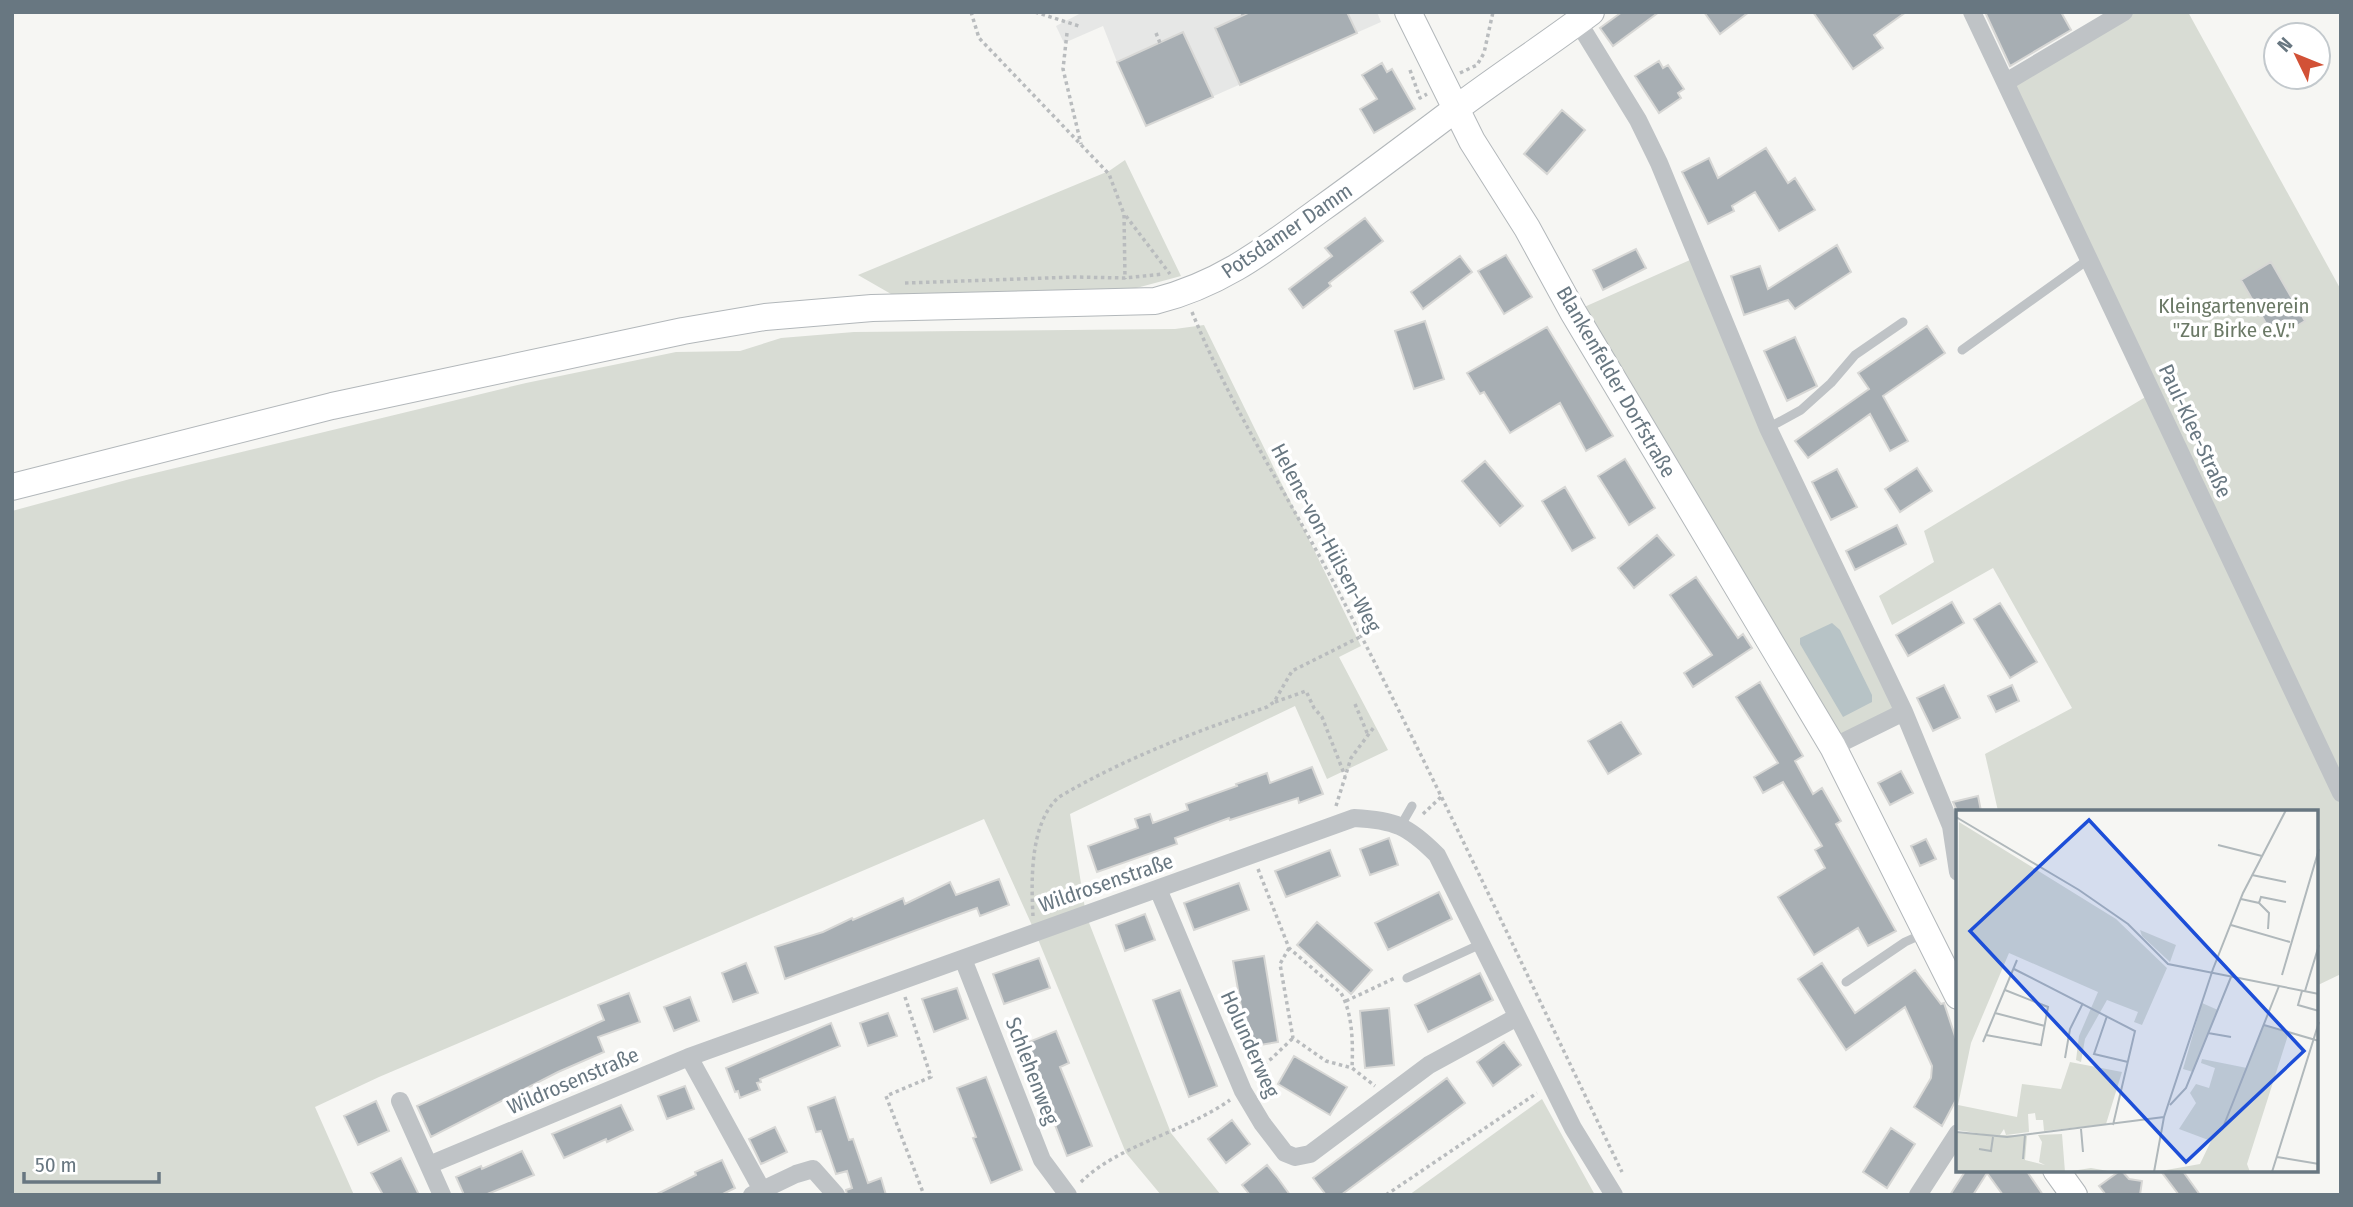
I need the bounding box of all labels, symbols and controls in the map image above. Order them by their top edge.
north arrow [2262,21,2332,91]
text: N [2273,33,2297,57]
street label: Potsdamer Damm [1217,178,1357,284]
street label: Blankenfelder Dorfstraße [1551,282,1681,482]
park label: Kleingartenverein "Zur Birke e.V." [2158,293,2310,343]
street label: Paul-Klee-Straße [2153,360,2237,502]
street label: Helene-von-Hülsen-Weg [1265,439,1387,637]
inset map [1956,810,2318,1172]
street label: Wildrosenstraße [1035,848,1177,918]
street label: Holunderweg [1215,986,1285,1102]
street label: Schlehenweg [1000,1014,1064,1128]
street label: Wildrosenstraße [503,1042,643,1120]
scale bar [24,1140,159,1184]
text: 50 m [35,1152,77,1178]

